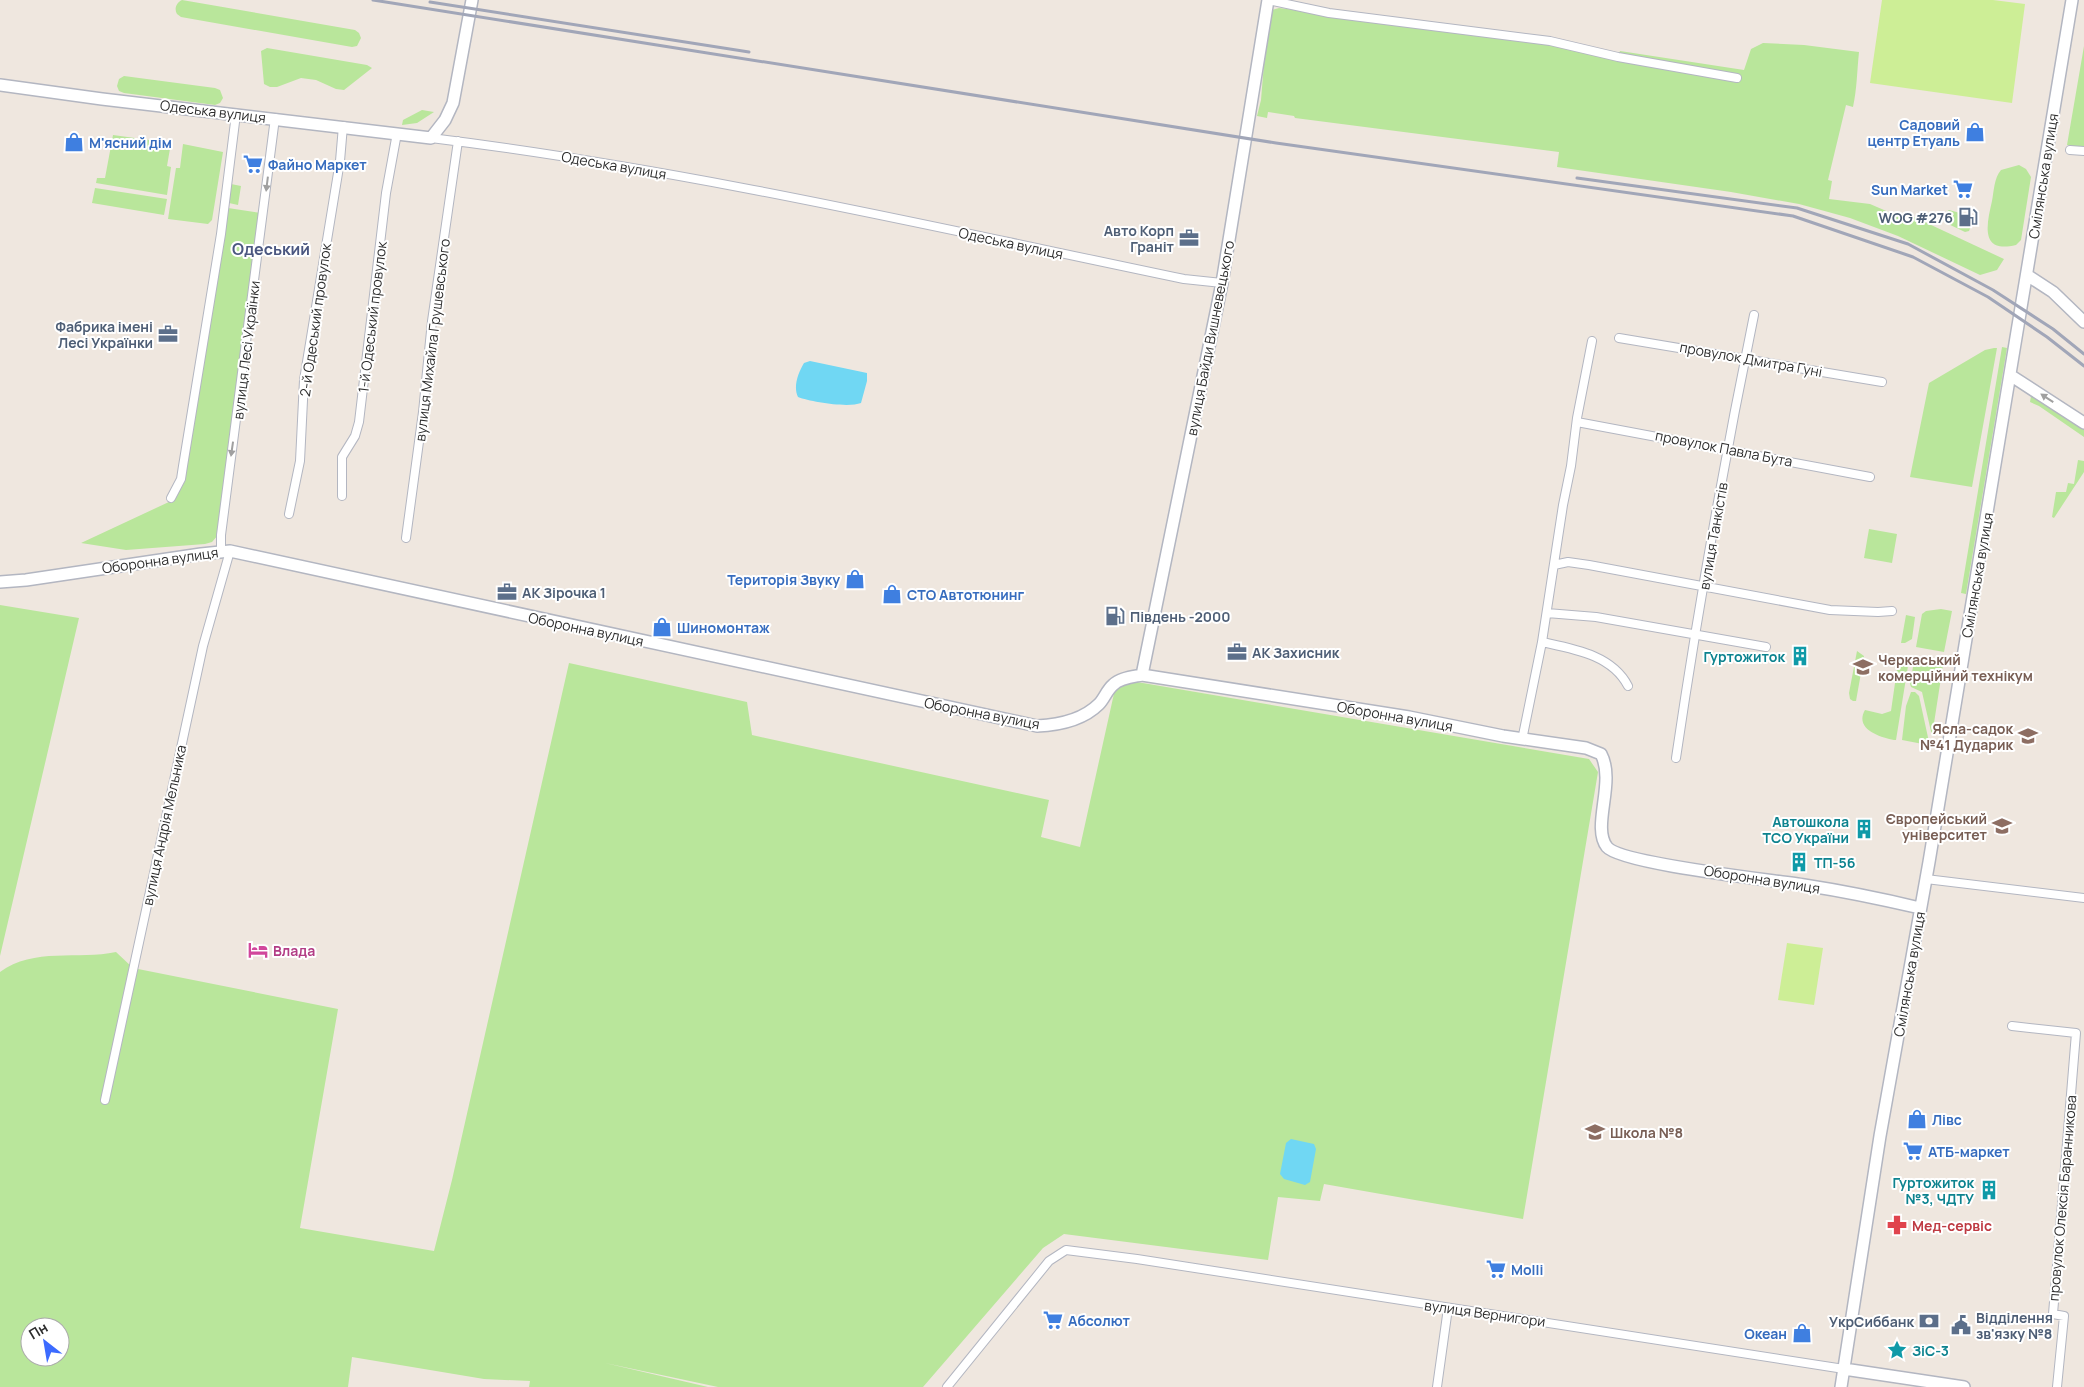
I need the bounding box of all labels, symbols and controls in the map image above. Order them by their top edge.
street label: Одеська вулиця [159,95,267,127]
street label: Смілянська вулиця [2024,112,2062,240]
place label: Садовий центр Етуаль [1867,115,1960,150]
shop icon: Садовий центр Етуаль [1964,121,1986,143]
shop icon: М'ясний дім [63,131,85,153]
place label: М'ясний дім [89,133,172,152]
street label: Одеська вулиця [560,146,668,184]
supermarket icon: Файно Маркет [242,153,264,175]
place label: Файно Маркет [268,155,367,174]
one-way arrow [263,176,271,192]
supermarket icon: Sun Market [1952,178,1974,200]
place label: Sun Market [1871,180,1948,199]
fuel station icon: WOG #276 [1957,206,1979,228]
place label: WOG #276 [1879,208,1953,227]
place label: Авто Корп Граніт [1104,221,1175,256]
street label: Одеська вулиця [957,223,1065,263]
office icon: Авто Корп Граніт [1178,227,1200,249]
street label: вулиця Михайла Грушевського [410,237,454,443]
district label: Одеський [232,238,310,260]
street label: 1-й Одеський провулок [353,239,391,394]
street label: вулиця Байди Вишневецького [1182,239,1238,437]
street label: 2-й Одеський провулок [295,241,335,398]
street label: вулиця Лесі Українки [228,280,264,420]
place label: Фабрика імені Лесі Українки [56,317,153,352]
office icon: Фабрика імені Лесі Українки [157,323,179,345]
street label: провулок Дмитра Гуні [1678,337,1824,381]
one-way arrow [2041,394,2054,403]
street label: провулок Павла Бута [1654,425,1794,471]
one-way arrow [228,442,236,458]
street label: вулиця Танкістів [1694,480,1732,591]
street label: Смілянська вулиця [1957,511,1997,639]
street label: Оборонна вулиця [101,542,219,578]
shop icon: Територія Звуку [844,568,866,590]
place label: Територія Звуку [727,570,840,589]
office icon: АК Зірочка 1 [496,581,518,603]
place label: АК Зірочка 1 [522,583,606,602]
shop icon: СТО Автотюнинг [881,583,903,605]
place label: СТО Автотюнинг [907,585,1024,604]
fuel station icon: Південь -2000 [1104,605,1126,627]
place label: Південь -2000 [1130,607,1231,626]
street label: Оборонна вулиця [527,608,645,650]
shop icon: Шиномонтаж [651,616,673,638]
place label: Шиномонтаж [677,618,770,637]
office icon: АК Захисник [1226,641,1248,663]
place label: АК Захисник [1252,643,1340,662]
building icon: Гуртожиток [1789,645,1811,667]
place label: Гуртожиток [1703,647,1785,666]
place label: Черкаський комерційний технікум [1878,650,2033,685]
school or university icon: Черкаський комерційний технікум [1852,656,1874,678]
street label: Оборонна вулиця [923,692,1041,734]
street label: Оборонна вулиця [1336,696,1454,736]
place label: Ясла-садок №41 Дударик [1920,719,2013,754]
school or university icon: Ясла-садок №41 Дударик [2017,725,2039,747]
street label: вулиця Андрія Мельника [138,743,190,907]
place label: Європейський університет [1886,809,1988,844]
place label: Автошкола ТСО України [1763,812,1849,847]
school or university icon: Європейський університет [1991,815,2013,837]
building icon: Автошкола ТСО України [1853,818,1875,840]
building icon: ТП-56 [1788,851,1810,873]
place label: ТП-56 [1814,853,1855,872]
street label: Оборонна вулиця [1703,860,1821,898]
street label: Смілянська вулиця [1889,910,1929,1038]
hotel icon: Влада [247,939,269,961]
place label: Влада [273,941,315,960]
street label: провулок Олексія Баранникова [2044,1094,2080,1302]
shop icon: Лівс [1906,1108,1928,1130]
place label: Лівс [1932,1110,1962,1129]
school or university icon: Школа №8 [1584,1121,1606,1143]
place label: Школа №8 [1610,1123,1683,1142]
supermarket icon: АТБ-маркет [1902,1140,1924,1162]
place label: АТБ-маркет [1928,1142,2010,1161]
place label: Гуртожиток №3, ЧДТУ [1892,1173,1974,1208]
building icon: Гуртожиток №3, ЧДТУ [1978,1179,2000,1201]
pharmacy icon: Мед-сервіс [1886,1214,1908,1236]
place label: Мед-сервіс [1912,1216,1992,1235]
supermarket icon: Molli [1485,1258,1507,1280]
place label: Molli [1511,1260,1543,1279]
street label: вулиця Вернигори [1423,1295,1547,1331]
place label: Відділення зв'язку №8 [1976,1308,2053,1343]
supermarket icon: Абсолют [1042,1309,1064,1331]
bank icon: УкрСиббанк [1918,1310,1940,1332]
place label: Абсолют [1068,1311,1130,1330]
place label: УкрСиббанк [1829,1312,1914,1331]
public building icon: Відділення зв'язку №8 [1950,1314,1972,1336]
north arrow [20,1317,70,1367]
text: Пн [25,1317,51,1343]
shop icon: Океан [1791,1322,1813,1344]
place label: Океан [1744,1324,1787,1343]
place icon: ЗіС-3 [1886,1339,1908,1361]
place label: ЗіС-3 [1912,1341,1949,1360]

